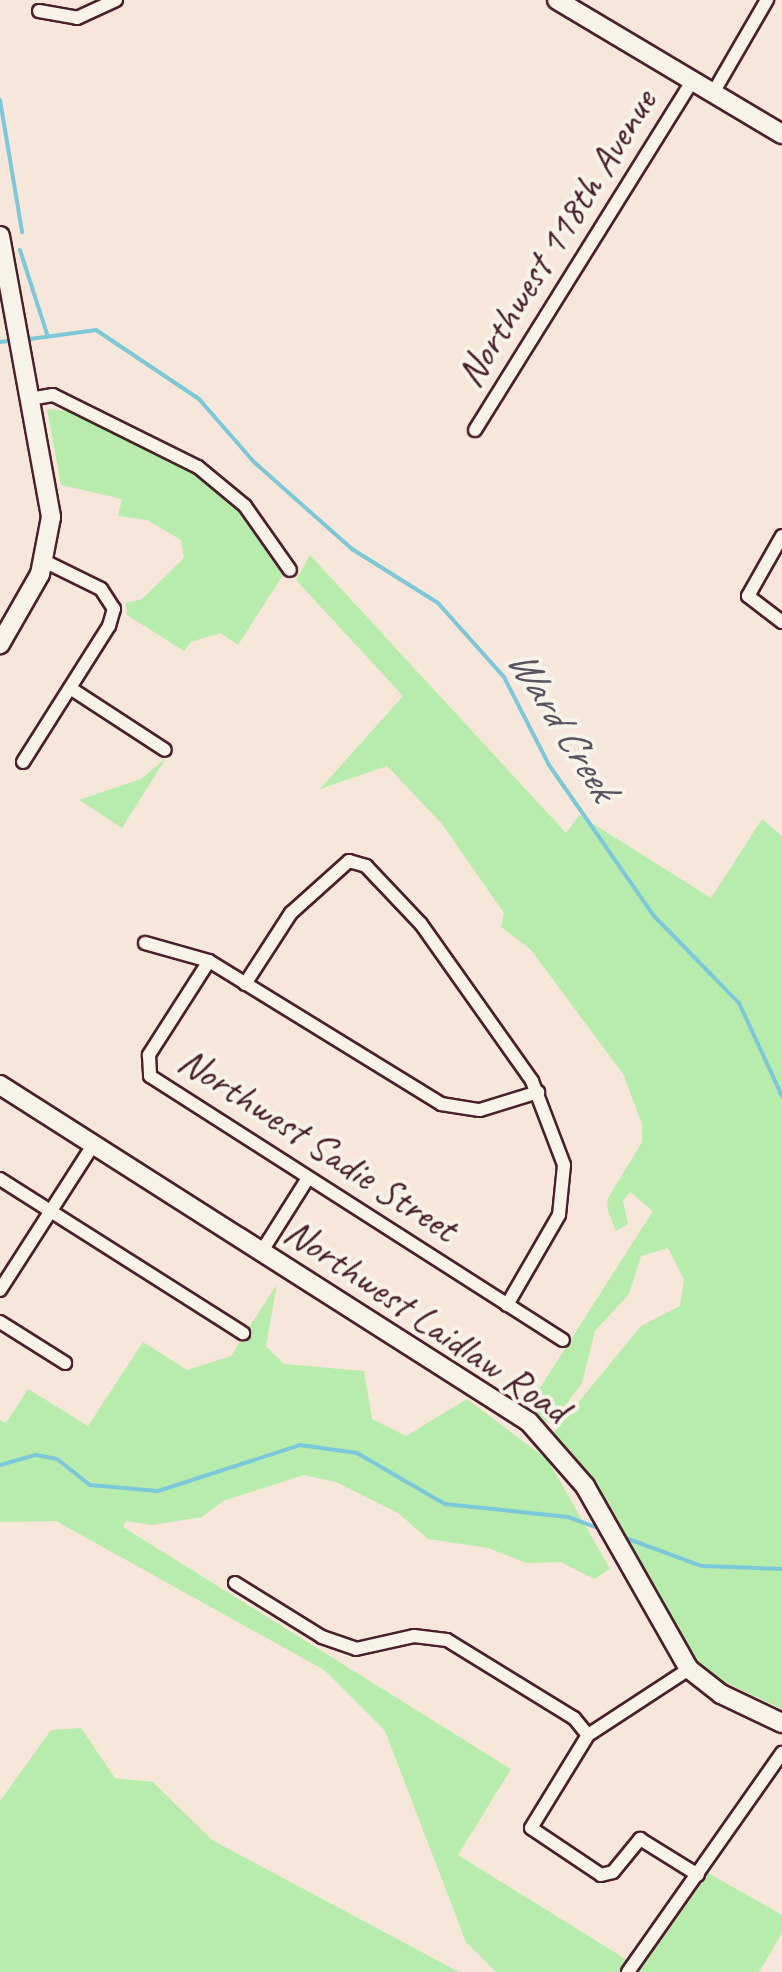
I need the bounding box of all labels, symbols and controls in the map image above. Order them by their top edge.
street label: Northwest 118th Avenue [445,81,667,395]
water label: Ward Creek [496,639,628,809]
street label: Northwest Sadie Street [169,1036,467,1252]
street label: Northwest Laidlaw Road [276,1207,578,1433]

